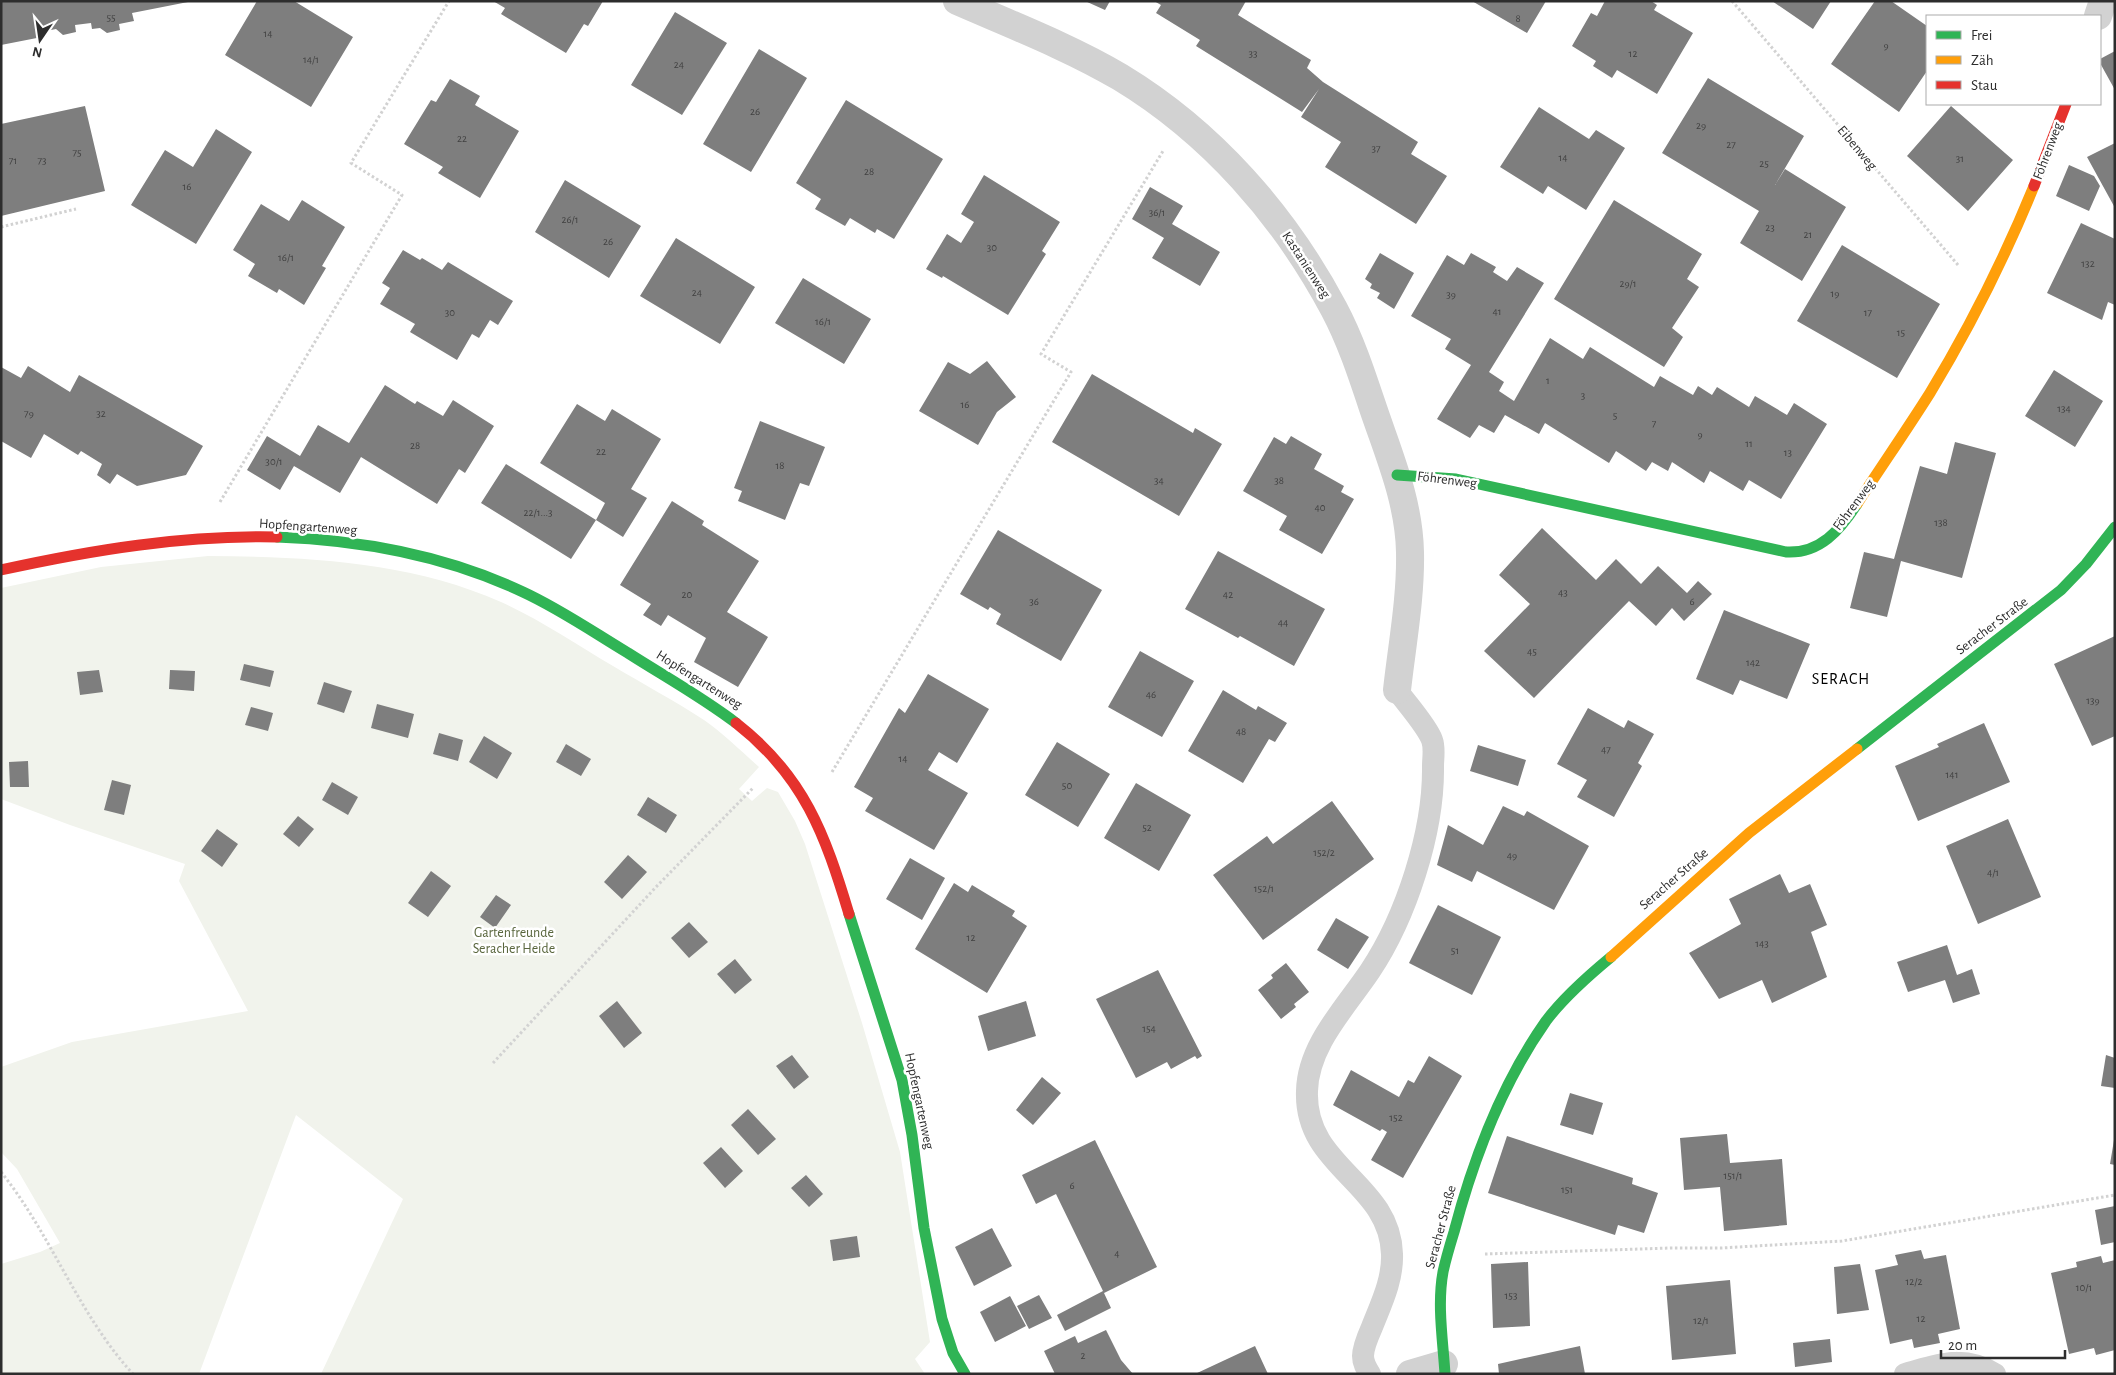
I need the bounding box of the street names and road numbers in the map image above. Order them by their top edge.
street label: Föhrenweg [2031,120,2065,181]
street label: Eibenweg [1835,123,1880,173]
street label: Kastanienweg [1279,229,1333,301]
street label: Föhrenweg [1416,469,1478,491]
street label: Föhrenweg [1830,477,1878,533]
street label: Hopfengartenweg [259,517,358,537]
street label: Seracher Straße [1954,595,2030,657]
street label: Hopfengartenweg [654,648,745,712]
street label: Seracher Straße [1637,846,1711,912]
street label: Hopfengartenweg [902,1052,936,1151]
street label: Seracher Straße [1423,1184,1459,1270]

